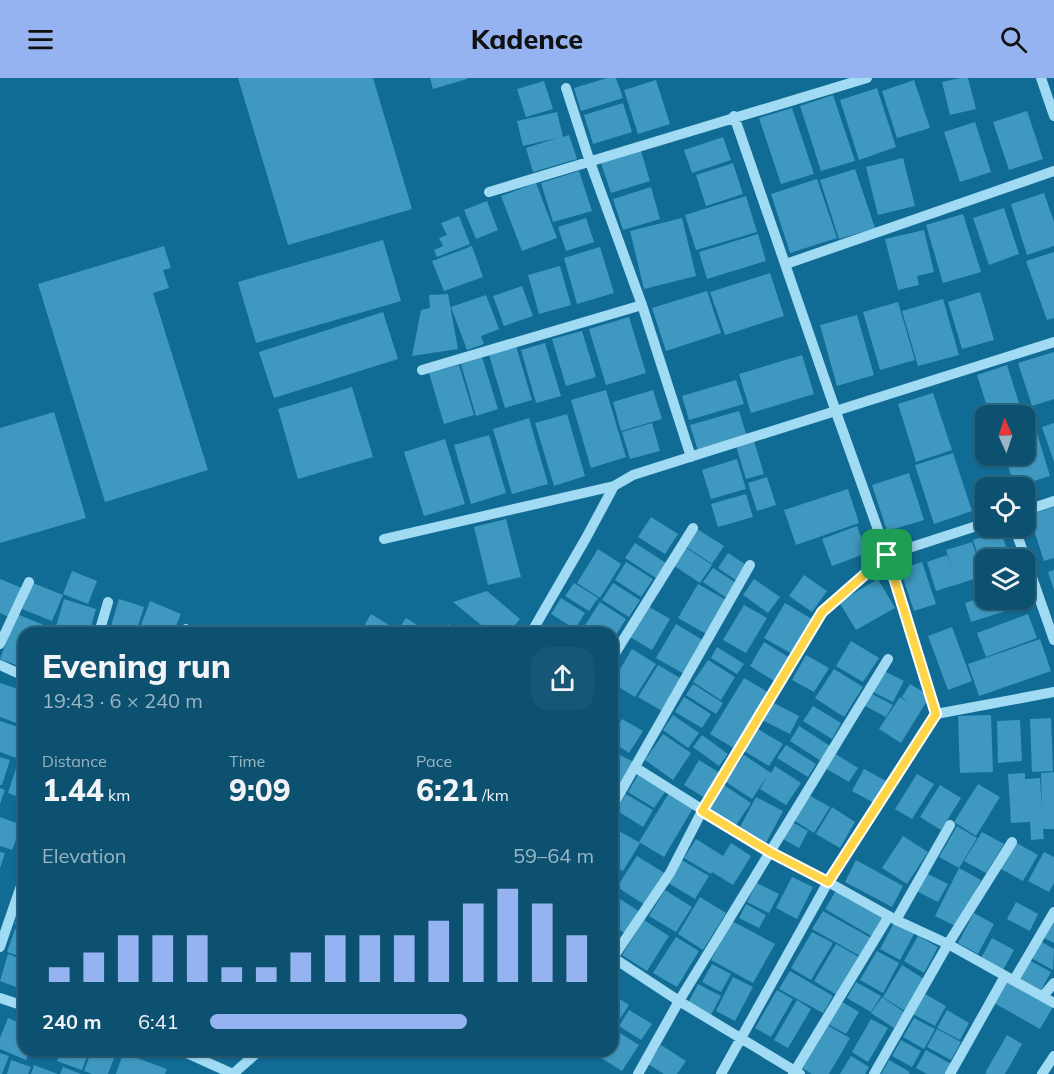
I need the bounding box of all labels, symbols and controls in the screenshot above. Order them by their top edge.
text: Kadence [471,22,583,56]
icon: menu [24,23,57,56]
icon: search [997,23,1030,56]
north arrow [975,405,1035,465]
map controls [975,405,1035,609]
button: locate [975,477,1035,537]
pin [861,529,912,580]
icon: arrive [870,538,903,571]
button: layers [975,549,1035,609]
text: Evening run [42,645,231,686]
button: share [531,647,594,710]
text: 19:43 · 6 × 240 m [42,688,203,713]
text: Distance [42,751,107,771]
text: Time [229,751,265,771]
text: Pace [416,751,452,771]
text: 1.44 [42,771,104,809]
text: 9:09 [229,771,291,809]
text: 6:21 [416,771,478,809]
text: km [104,785,130,805]
text: /km [478,785,509,805]
text: Elevation [42,843,127,868]
text: 59–64 m [513,843,594,868]
text: 240 m [42,1009,101,1034]
text: 6:41 [138,1009,179,1034]

